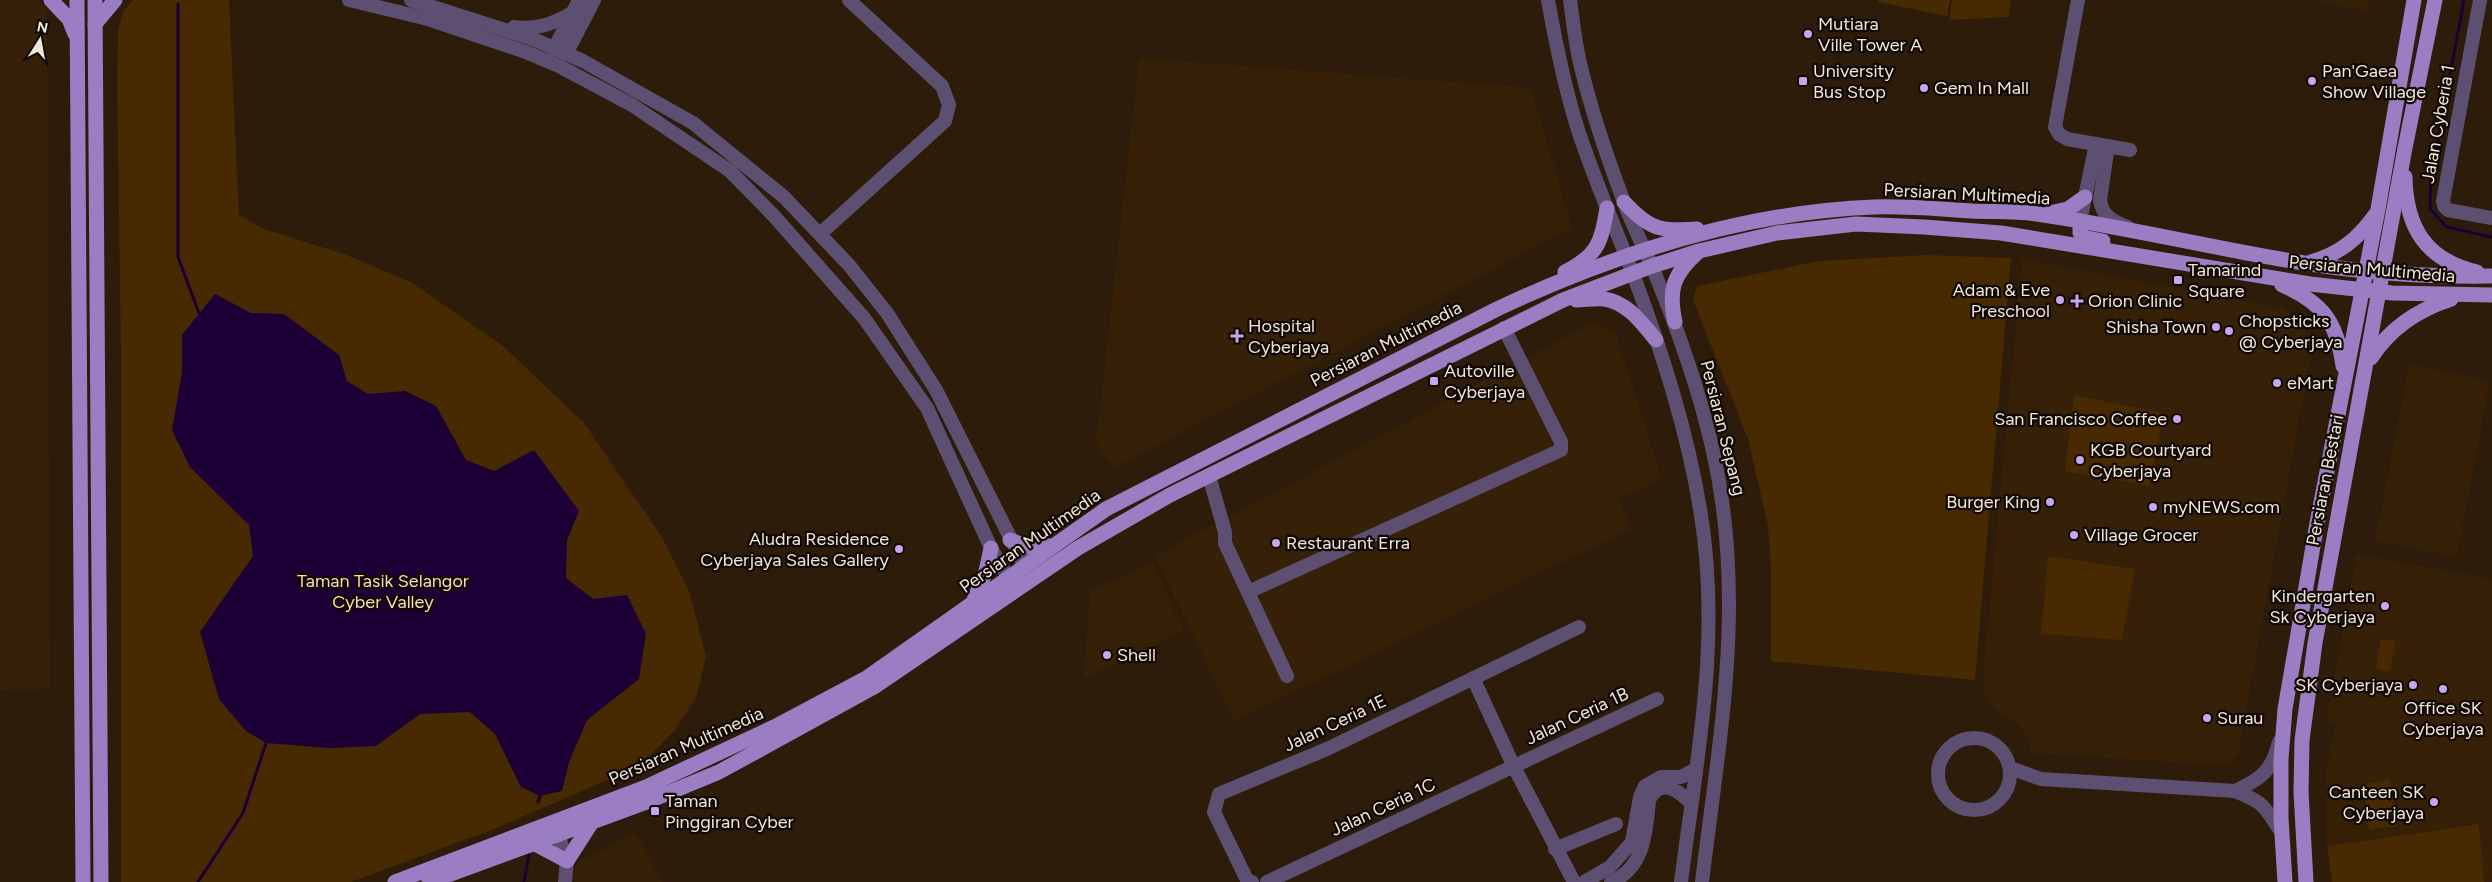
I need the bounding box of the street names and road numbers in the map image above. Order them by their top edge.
street label: Jalan Cyberia 1 [2417,63,2459,185]
street label: Persiaran Multimedia [1883,179,2051,209]
street label: Persiaran Multimedia [2288,251,2456,287]
street label: Persiaran Multimedia [1307,296,1465,392]
street label: Persiaran Sepang [1696,358,1750,498]
street label: Persiaran Bestari [2302,413,2348,547]
street label: Persiaran Multimedia [955,484,1105,598]
street label: Jalan Ceria 1B [1522,683,1632,749]
street label: Jalan Ceria 1E [1280,690,1390,756]
street label: Persiaran Multimedia [605,702,767,790]
street label: Jalan Ceria 1C [1327,773,1439,841]

